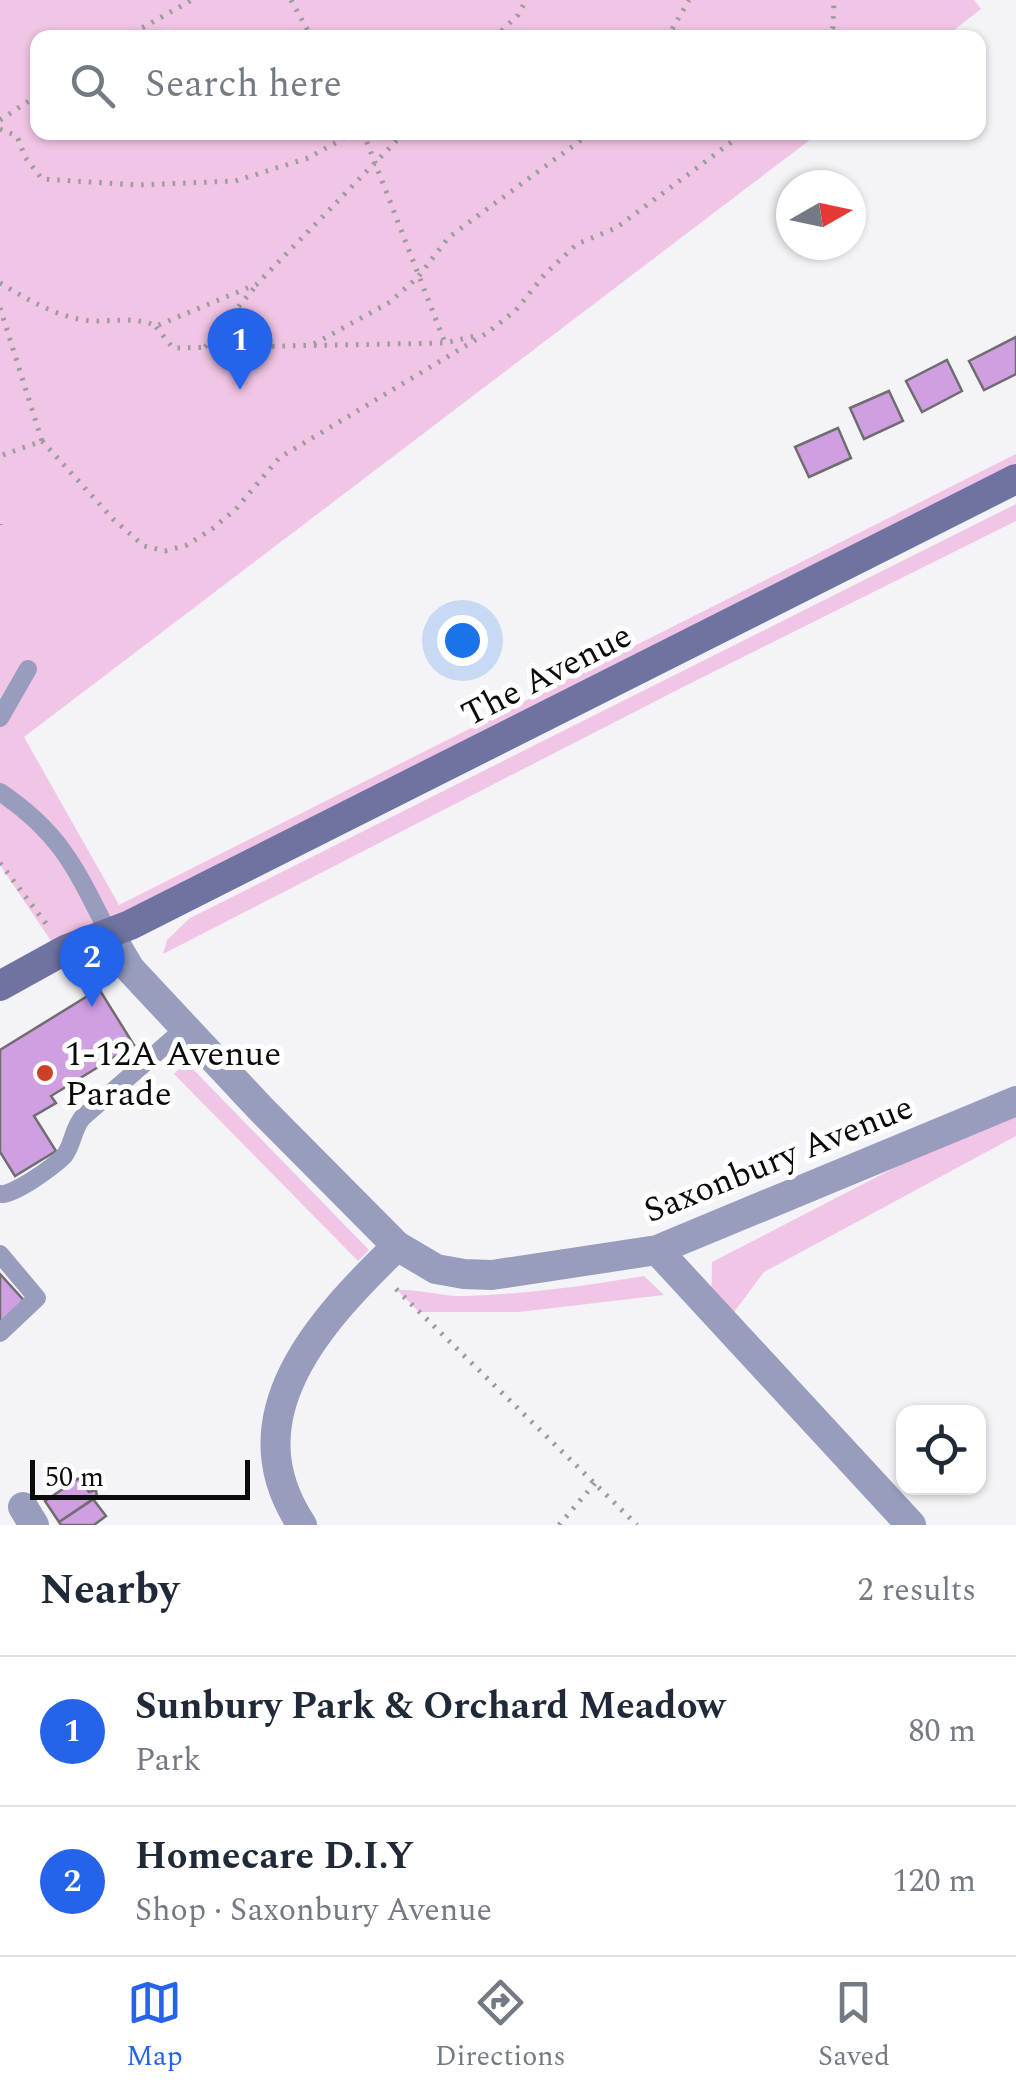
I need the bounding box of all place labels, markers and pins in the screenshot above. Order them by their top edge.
pin: 1 [208,308,272,390]
pin: 2 [59,924,124,1007]
place label: 1-12A Avenue Parade [65,1028,281,1121]
marker: 1-12A Avenue Parade [34,1062,56,1084]

